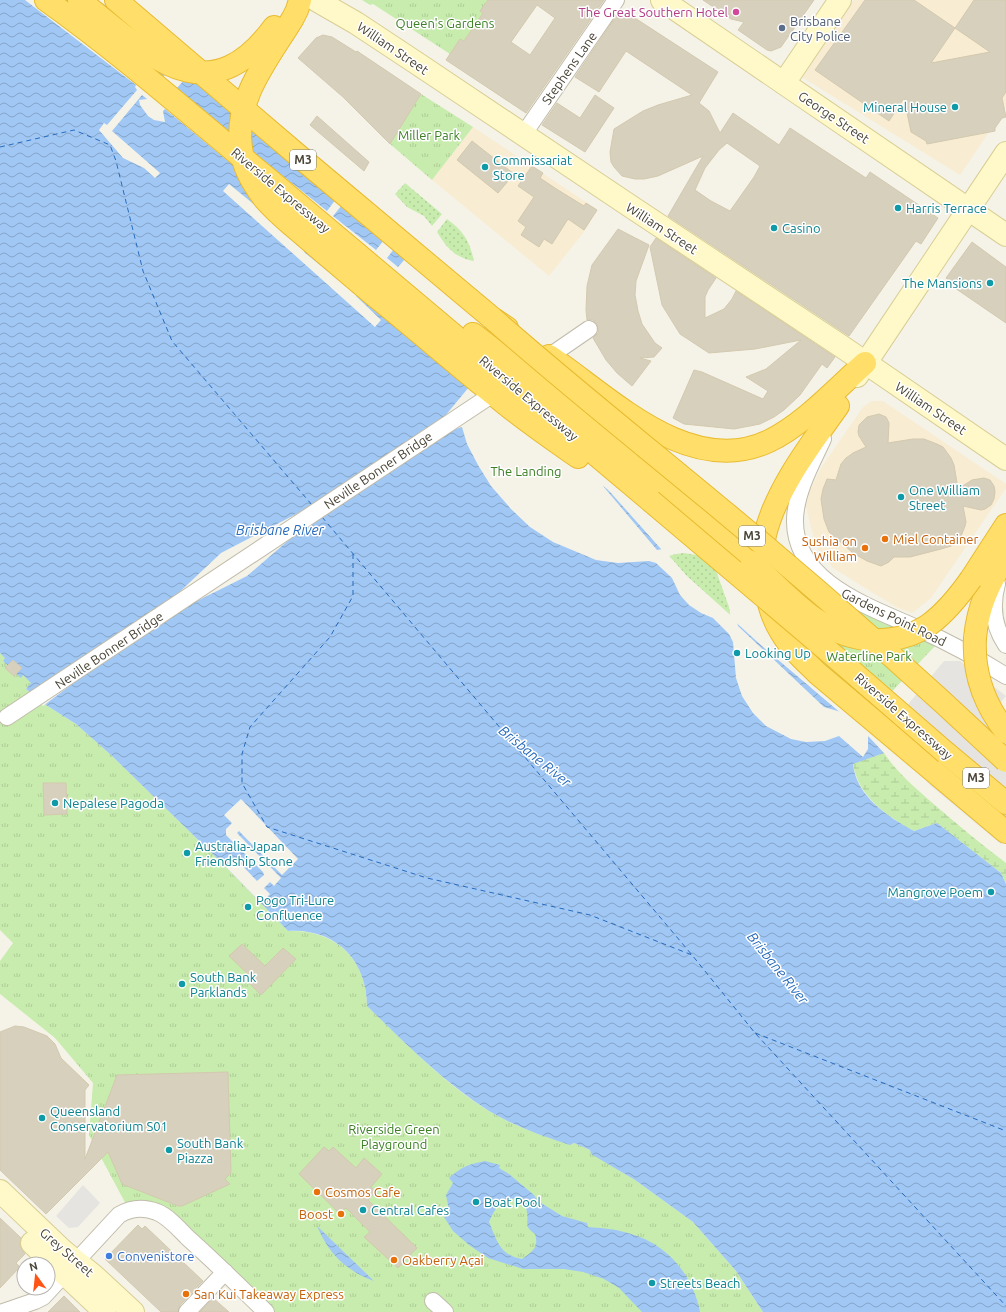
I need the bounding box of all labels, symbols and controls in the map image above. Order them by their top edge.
place label: The Great Southern Hotel [579,5,729,19]
marker: The Great Southern Hotel [731,7,741,17]
place label: Brisbane City Police [790,14,850,43]
park label: Queen's Gardens [396,16,495,31]
street label: William Street [355,19,431,77]
marker: Brisbane City Police [777,23,787,33]
street label: Stephens Lane [539,29,599,107]
street label: George Street [796,88,872,146]
place label: Mineral House [863,100,947,114]
marker: Mineral House [950,102,960,112]
park label: Miller Park [398,128,461,142]
street label: Riverside Expressway [229,145,333,235]
road number: M3 [290,150,316,170]
place label: Commissariat Store [493,153,572,182]
marker: Commissariat Store [480,162,490,172]
street label: William Street [624,200,700,256]
place label: Harris Terrace [906,201,987,215]
marker: Harris Terrace [893,203,903,213]
place label: Casino [782,221,821,235]
marker: Casino [769,223,779,233]
place label: The Mansions [902,276,982,290]
marker: The Mansions [985,278,995,288]
street label: Riverside Expressway [477,353,581,443]
street label: William Street [893,379,969,437]
street label: Neville Bonner Bridge [321,429,435,511]
park label: The Landing [490,464,562,478]
place label: One William Street [909,483,980,512]
marker: One William Street [896,492,906,502]
water label: Brisbane River [236,522,325,538]
road number: M3 [739,526,765,546]
place label: Miel Container [893,532,979,546]
place label: Sushia on William [802,534,857,563]
marker: Miel Container [880,534,890,544]
marker: Sushia on William [860,543,870,553]
street label: Gardens Point Road [839,586,949,648]
street label: Neville Bonner Bridge [52,609,166,691]
place label: Looking Up [745,646,811,660]
marker: Looking Up [732,648,742,658]
park label: Waterline Park [826,649,912,663]
street label: Riverside Expressway [853,670,955,762]
water label: Brisbane River [496,722,575,790]
road number: M3 [963,768,989,788]
place label: Nepalese Pagoda [63,796,164,810]
marker: Nepalese Pagoda [50,798,60,808]
place label: Australia-Japan Friendship Stone [195,839,293,868]
marker: Australia-Japan Friendship Stone [182,848,192,858]
place label: Mangrove Poem [888,885,983,899]
marker: Mangrove Poem [986,887,996,897]
place label: Pogo Tri-Lure Confluence [256,893,334,922]
marker: Pogo Tri-Lure Confluence [243,902,253,912]
water label: Brisbane River [744,929,812,1008]
place label: South Bank Parklands [190,970,257,999]
marker: South Bank Parklands [177,979,187,989]
place label: Queensland Conservatorium S01 [50,1104,168,1133]
marker: Queensland Conservatorium S01 [37,1113,47,1123]
park label: Riverside Green Playground [348,1122,440,1151]
place label: South Bank Piazza [177,1136,244,1165]
marker: South Bank Piazza [164,1145,174,1155]
place label: Cosmos Cafe [325,1185,400,1199]
marker: Cosmos Cafe [312,1187,322,1197]
place label: Boat Pool [484,1195,541,1209]
marker: Boat Pool [471,1197,481,1207]
place label: Central Cafes [371,1203,449,1217]
marker: Central Cafes [358,1205,368,1215]
place label: Boost [299,1207,333,1221]
marker: Boost [336,1209,346,1219]
street label: Grey Street [37,1225,97,1279]
place label: Convenistore [117,1249,194,1263]
marker: Convenistore [104,1251,114,1261]
place label: Oakberry Açai [402,1253,484,1267]
marker: Oakberry Açai [389,1255,399,1265]
north arrow [16,1256,56,1296]
text: N [28,1259,39,1273]
place label: Streets Beach [660,1276,741,1290]
marker: Streets Beach [647,1278,657,1288]
place label: San Kui Takeaway Express [194,1287,344,1301]
marker: San Kui Takeaway Express [181,1289,191,1299]

